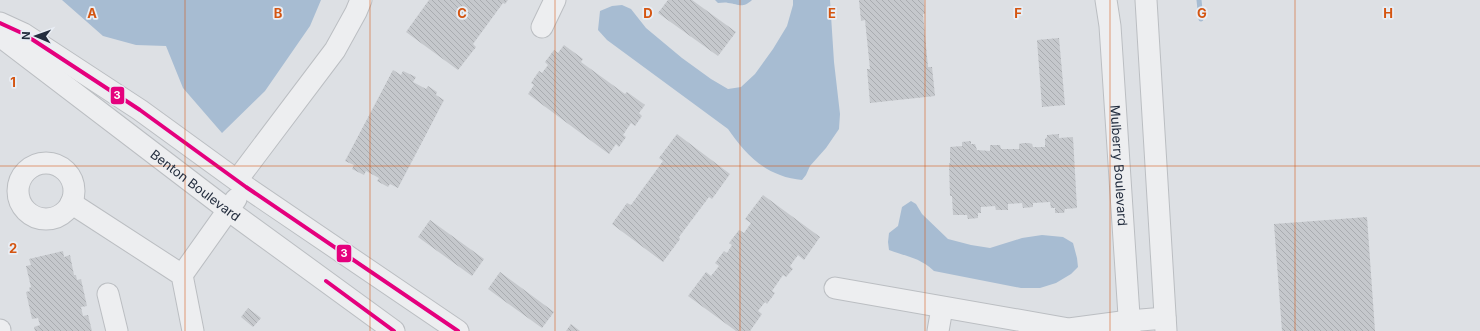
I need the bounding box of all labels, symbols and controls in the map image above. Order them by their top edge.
text: A [87,5,97,21]
text: B [274,5,283,21]
text: C [457,5,467,21]
text: D [643,5,653,21]
text: E [828,5,836,21]
text: F [1014,5,1022,21]
text: G [1197,5,1207,21]
text: H [1383,5,1393,21]
north arrow [16,16,56,56]
text: N [19,31,33,40]
text: 1 [10,74,16,90]
line badge: 3 [110,86,125,105]
text: 3 [113,88,121,102]
street label: Mulberry Boulevard [1107,104,1131,226]
street label: Benton Boulevard [147,146,244,224]
text: 2 [9,240,17,256]
line badge: 3 [336,244,352,263]
text: 3 [340,246,348,260]

